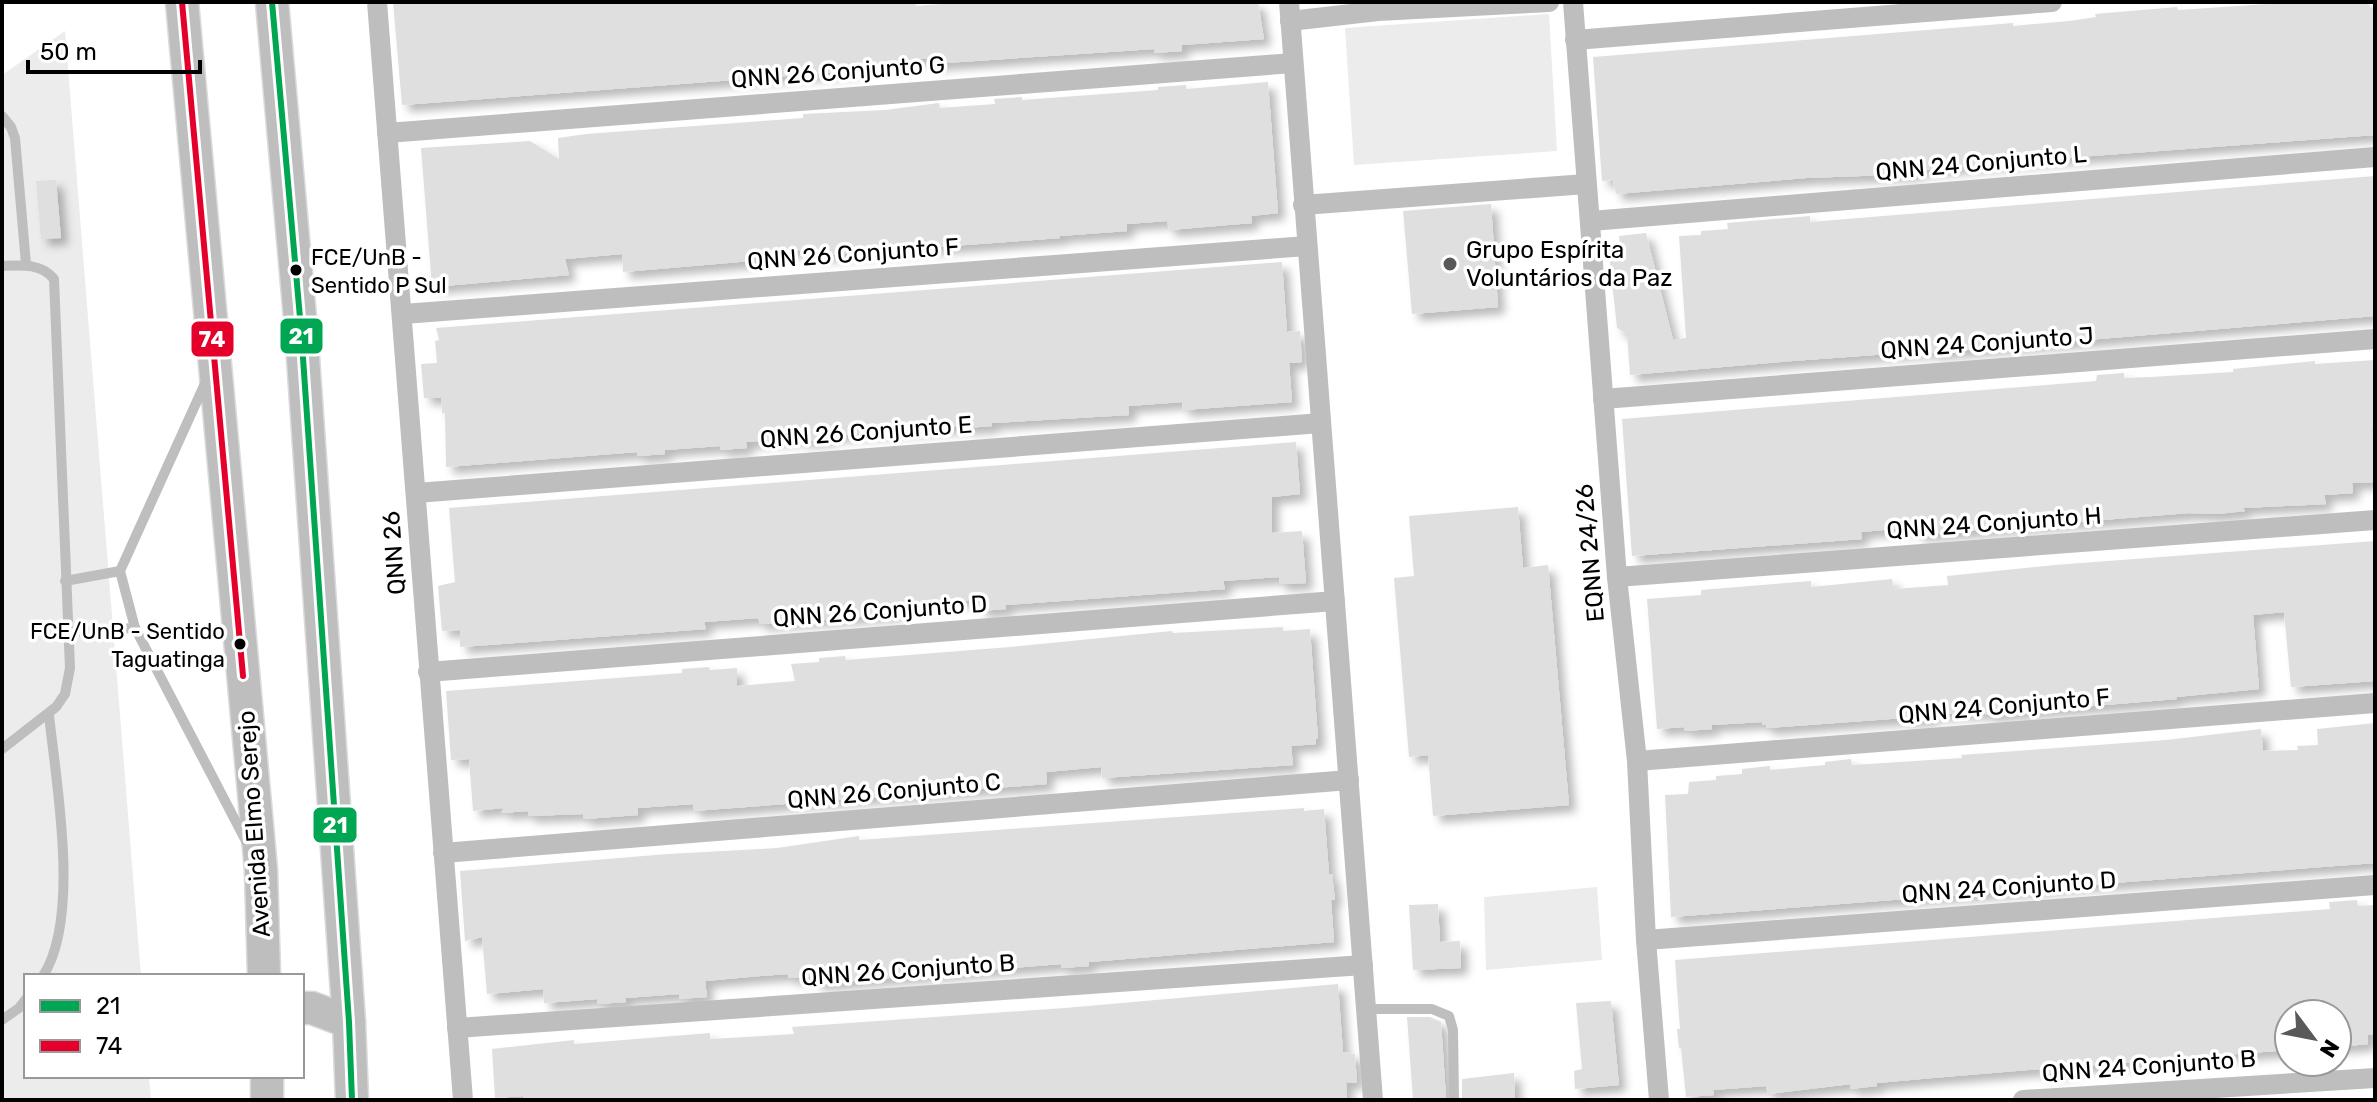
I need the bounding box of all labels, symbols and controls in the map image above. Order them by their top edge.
scale bar [28,24,200,74]
text: 50 m [40,38,97,66]
street label: QNN 26 Conjunto G [730,51,946,93]
street label: QNN 24 Conjunto L [1874,140,2088,186]
street label: QNN 26 Conjunto F [746,233,960,275]
place label: Grupo Espírita Voluntários da Paz [1466,236,1672,292]
place label: FCE/UnB - Sentido P Sul [311,244,447,299]
marker: Grupo Espírita Voluntários da Paz [1441,255,1459,273]
marker: FCE/UnB - Sentido P Sul [288,262,304,278]
line badge: 21 [279,317,324,355]
line badge: 74 [190,320,235,358]
street label: QNN 24 Conjunto J [1879,322,2095,364]
text: 21 [288,323,314,350]
text: 74 [199,326,225,353]
street label: QNN 26 Conjunto E [759,411,973,453]
street label: EQNN 24/26 [1570,483,1610,623]
street label: QNN 24 Conjunto H [1886,502,2102,544]
street label: QNN 26 [377,510,411,596]
street label: QNN 26 Conjunto D [772,590,988,632]
place label: FCE/UnB - Sentido Taguatinga [30,618,225,673]
marker: FCE/UnB - Sentido Taguatinga [232,636,248,652]
street label: QNN 24 Conjunto F [1897,683,2111,729]
street label: Avenida Elmo Serejo [232,710,276,938]
street label: QNN 26 Conjunto C [786,768,1002,814]
line badge: 21 [312,806,358,844]
text: 21 [322,812,348,839]
street label: QNN 24 Conjunto D [1901,866,2117,908]
street label: QNN 26 Conjunto B [800,949,1016,991]
legend [24,974,304,1078]
text: 21 [96,992,120,1020]
north arrow [2273,998,2353,1078]
text: 74 [96,1032,122,1060]
text: N [2314,1034,2345,1062]
street label: QNN 24 Conjunto B [2041,1045,2257,1087]

